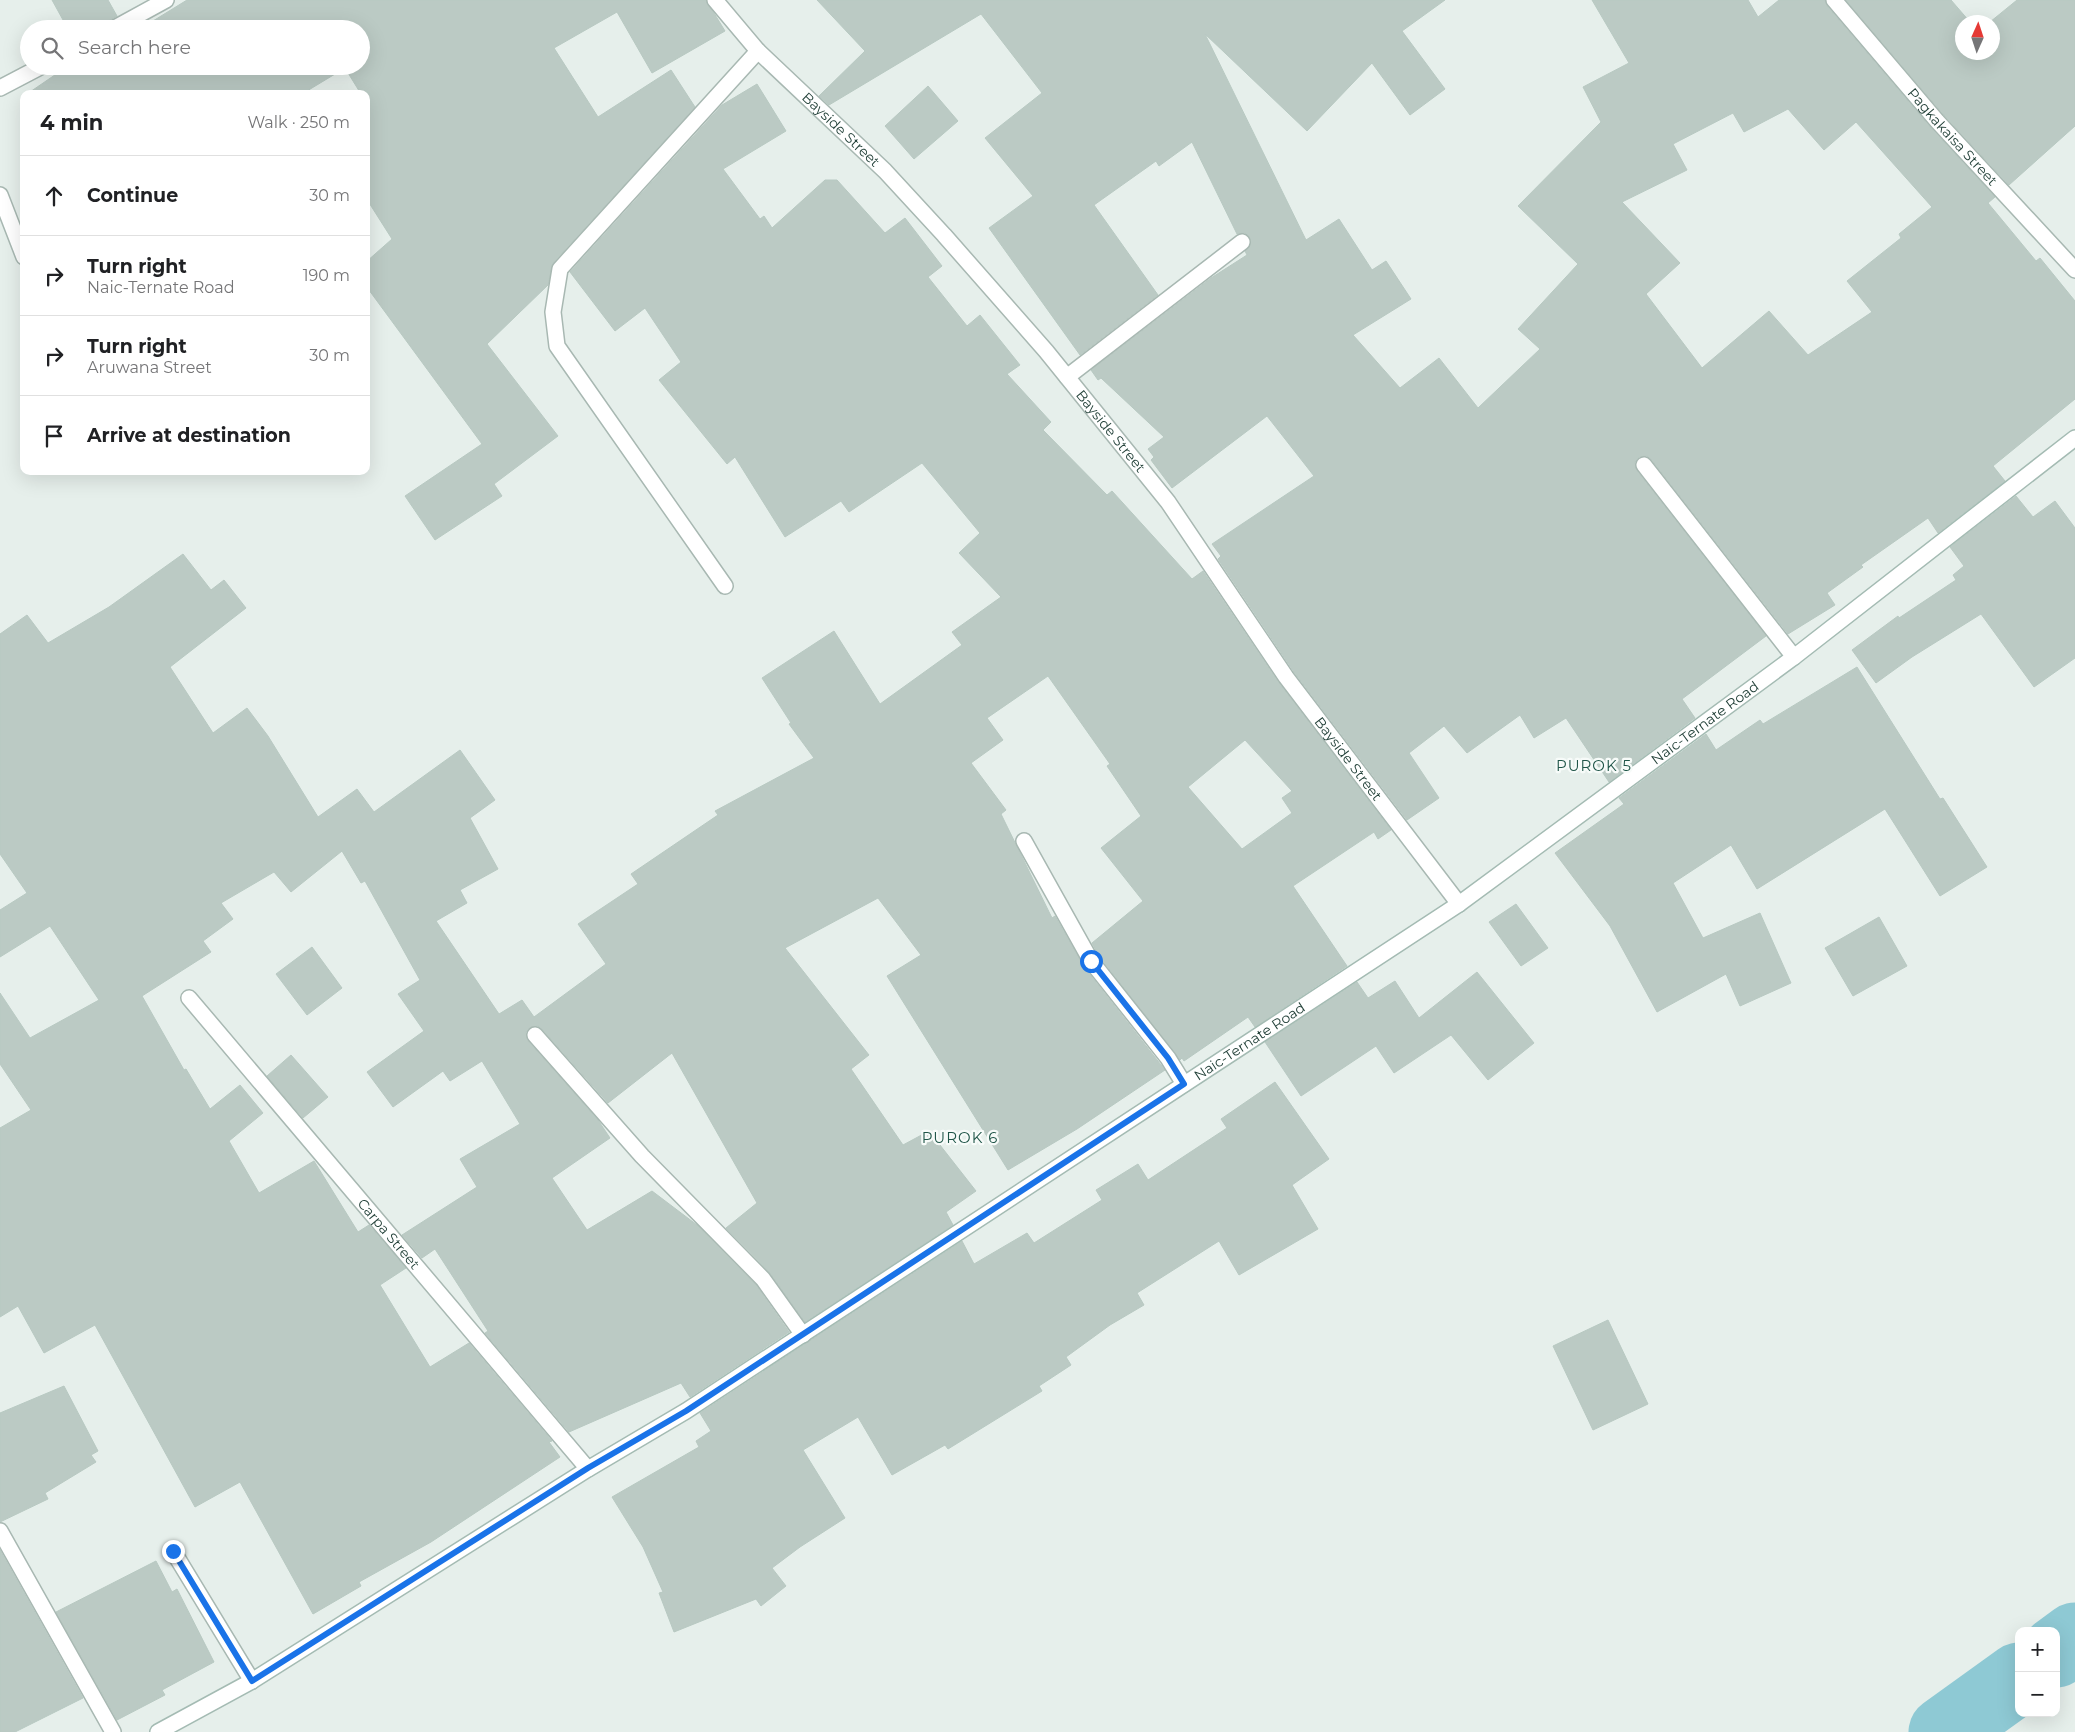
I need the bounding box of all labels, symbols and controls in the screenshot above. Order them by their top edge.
north arrow [1955,15,2000,60]
search box [20,20,370,75]
icon: search [38,34,66,62]
text: Search here [78,36,191,59]
street label: Pagkakaisa Street [1904,84,2002,190]
street label: Bayside Street [798,88,884,171]
text: 4 min [40,110,103,135]
text: Walk · 250 m [247,113,350,132]
icon: ahead [40,182,68,210]
text: Continue [87,184,178,207]
text: 30 m [309,186,350,205]
text: Turn right [87,255,187,278]
icon: right [40,262,68,290]
text: 190 m [303,266,350,285]
text: Naic-Ternate Road [87,278,235,297]
text: Turn right [87,335,187,358]
icon: right [40,342,68,370]
text: 30 m [309,346,350,365]
text: Aruwana Street [87,358,212,377]
street label: Bayside Street [1072,386,1150,476]
icon: arrive [40,422,68,450]
text: Arrive at destination [87,424,291,447]
street label: Naic-Ternate Road [1647,677,1762,768]
street label: Bayside Street [1311,713,1386,805]
district label: PUROK 5 [1556,756,1632,775]
route start [1080,950,1103,973]
street label: Naic-Ternate Road [1190,998,1308,1084]
district label: PUROK 6 [922,1128,998,1147]
street label: Carpa Street [354,1195,424,1273]
route end [162,1540,185,1563]
map controls [2015,1627,2060,1717]
button: + [2015,1627,2060,1672]
button: − [2015,1672,2060,1717]

